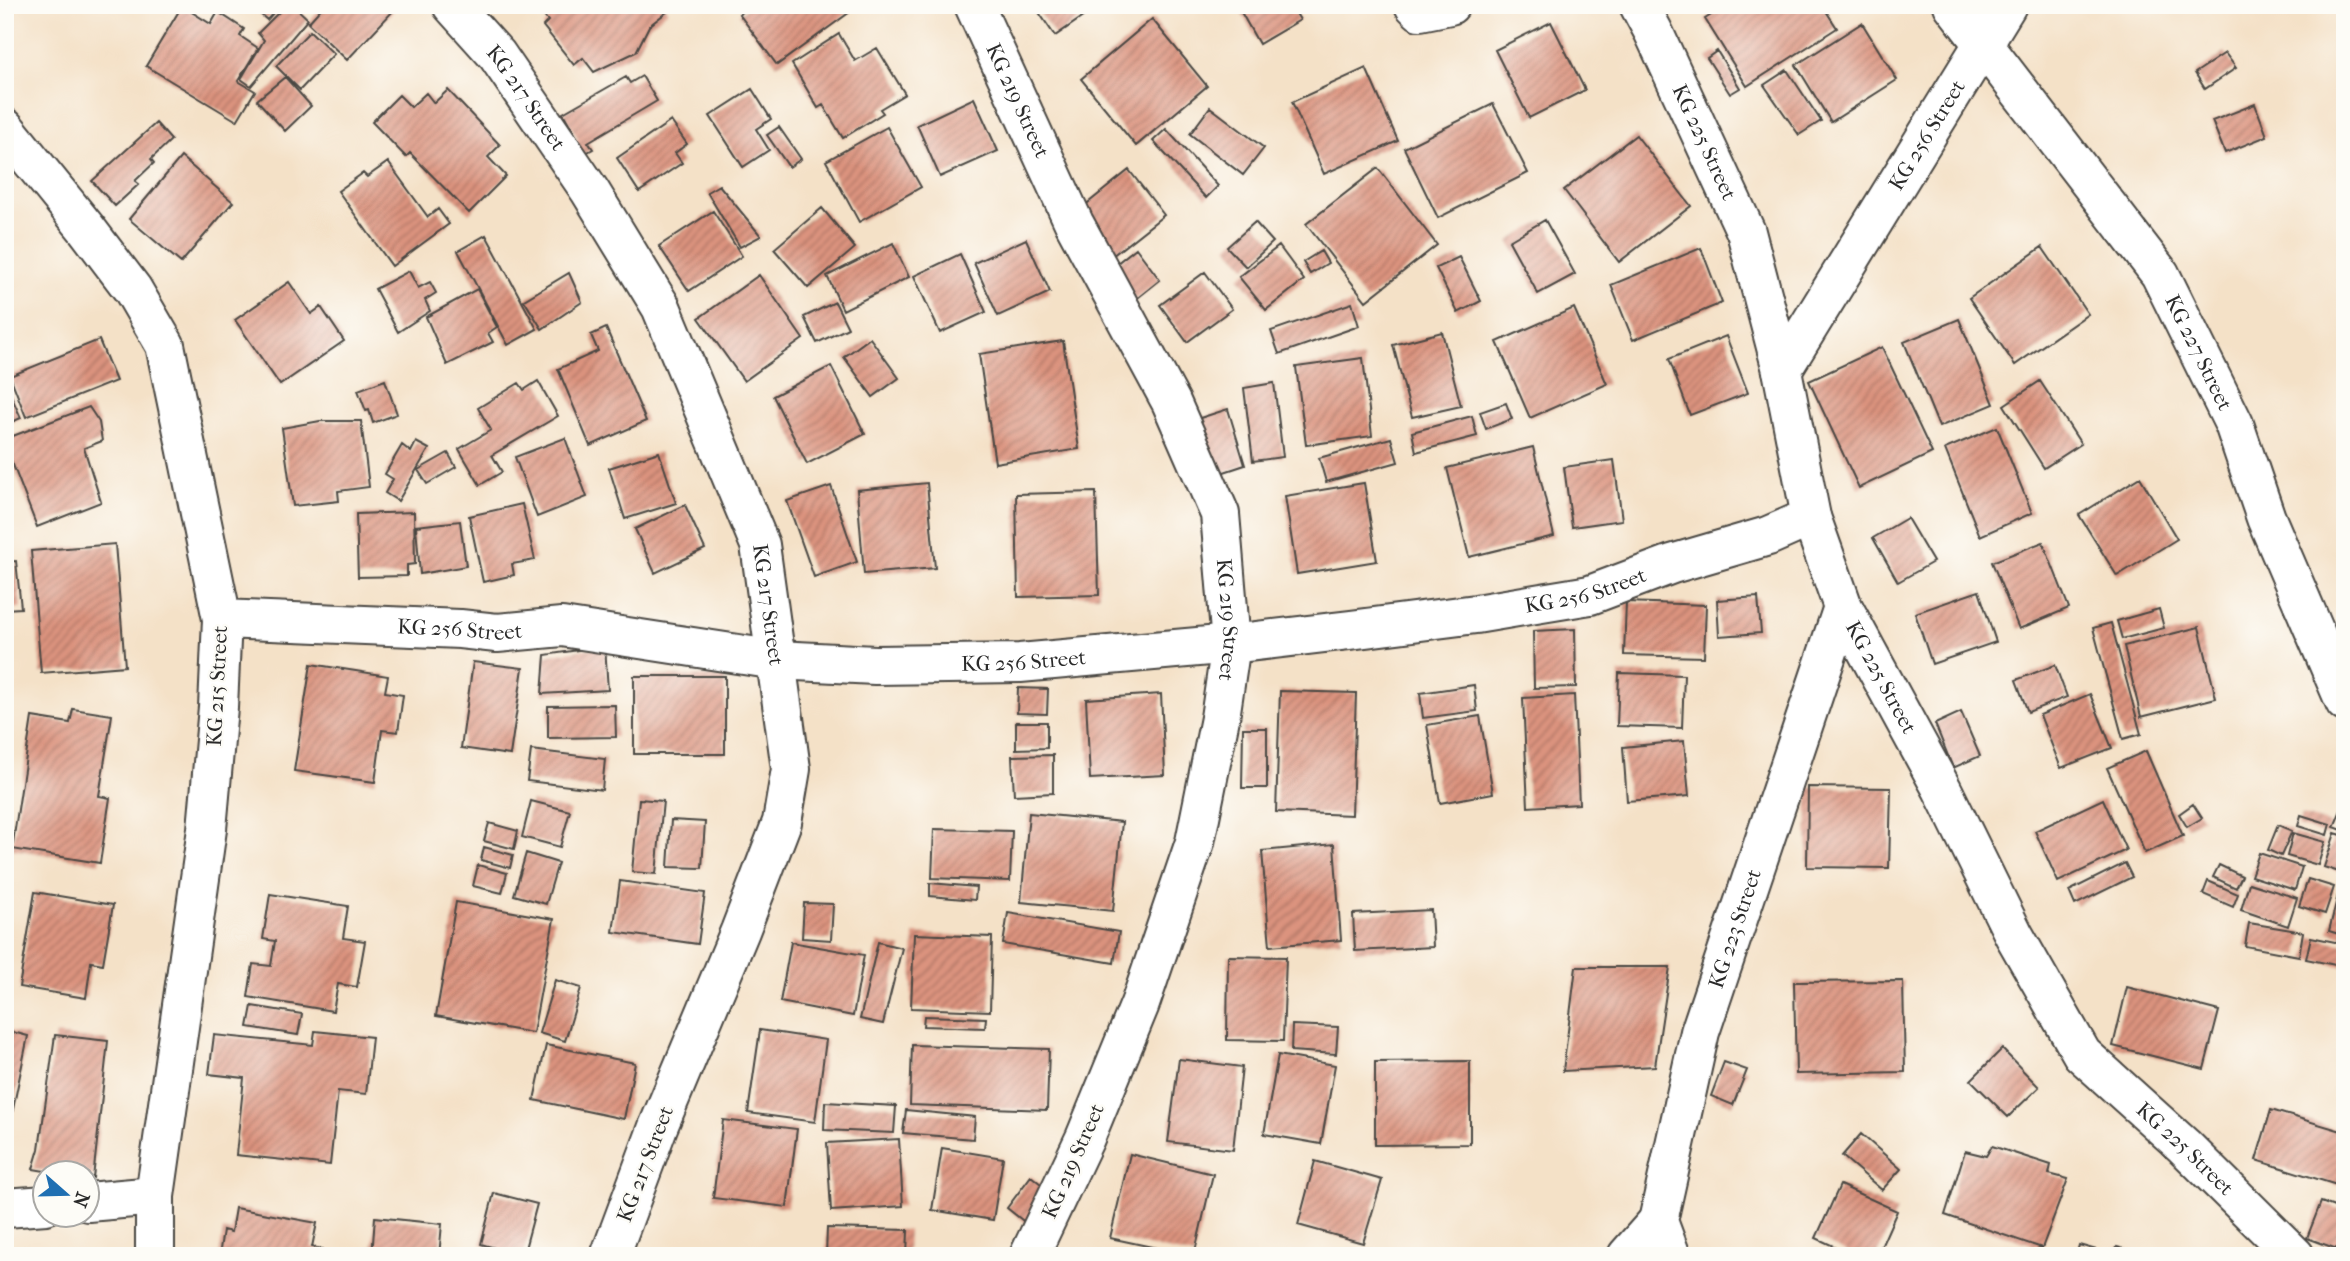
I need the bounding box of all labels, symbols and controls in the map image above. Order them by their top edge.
street label: KG 219 Street [981,39,1055,162]
street label: KG 217 Street [482,40,571,155]
street label: KG 256 Street [1884,75,1970,195]
street label: KG 225 Street [1667,81,1742,204]
street label: KG 227 Street [2160,291,2238,415]
street label: KG 217 Street [748,542,789,667]
street label: KG 219 Street [1212,558,1243,683]
street label: KG 256 Street [1523,563,1650,618]
street label: KG 256 Street [397,614,524,645]
street label: KG 225 Street [1841,617,1922,738]
street label: KG 215 Street [202,624,232,747]
street label: KG 256 Street [961,645,1087,676]
street label: KG 223 Street [1704,866,1766,991]
street label: KG 225 Street [2132,1097,2239,1201]
street label: KG 219 Street [1037,1099,1109,1222]
street label: KG 217 Street [612,1102,678,1225]
north arrow [32,1160,102,1230]
text: N [68,1189,94,1211]

